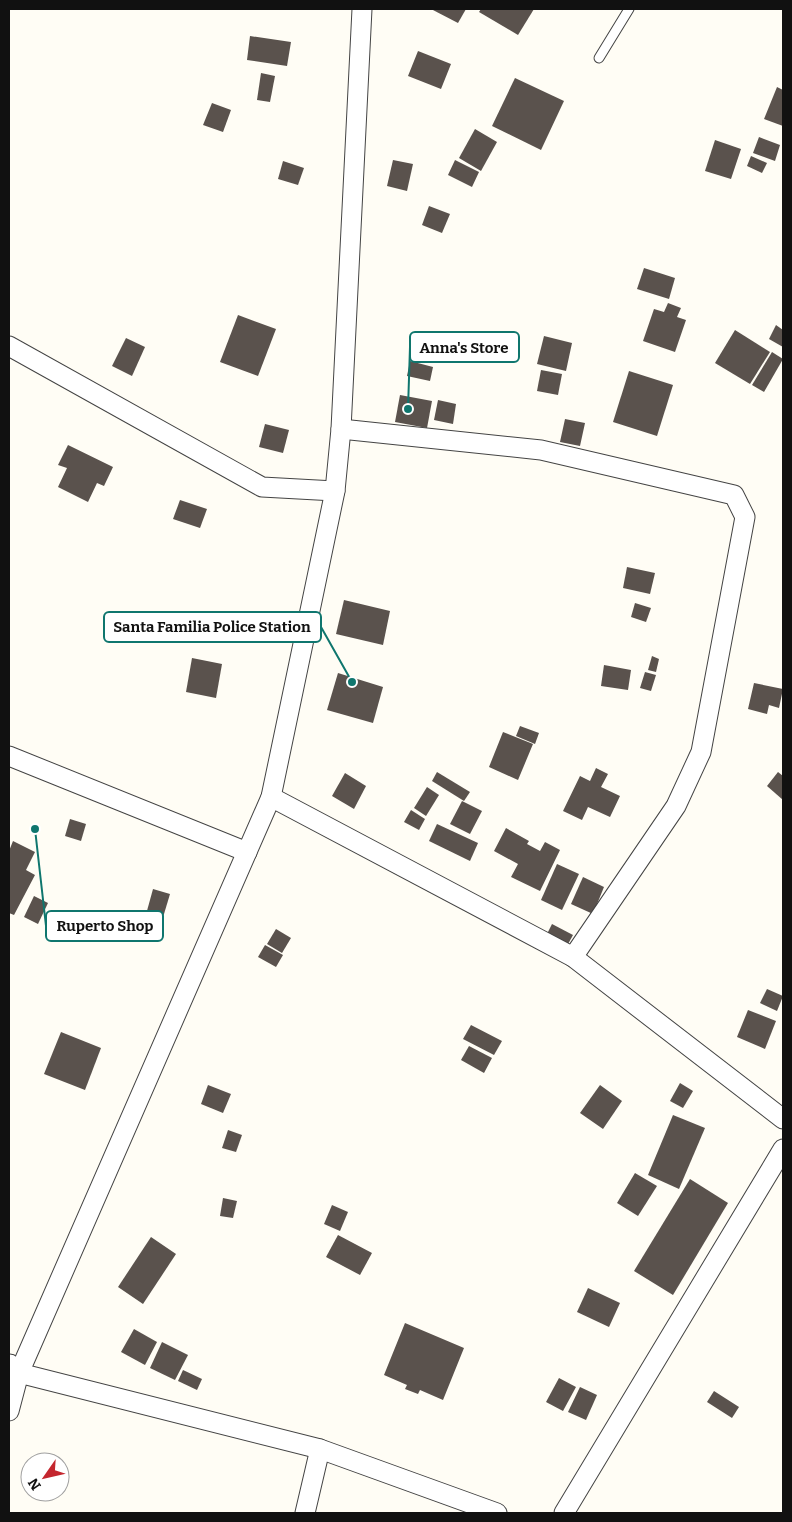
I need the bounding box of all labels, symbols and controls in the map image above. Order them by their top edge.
callout: Anna's Store [410,332,519,362]
text: Anna's Store [420,339,508,357]
callout: Santa Familia Police Station [104,612,321,642]
text: Santa Familia Police Station [113,618,311,636]
callout: Ruperto Shop [46,911,163,941]
text: Ruperto Shop [56,917,154,935]
north arrow [20,1452,70,1502]
text: N [24,1475,45,1493]

